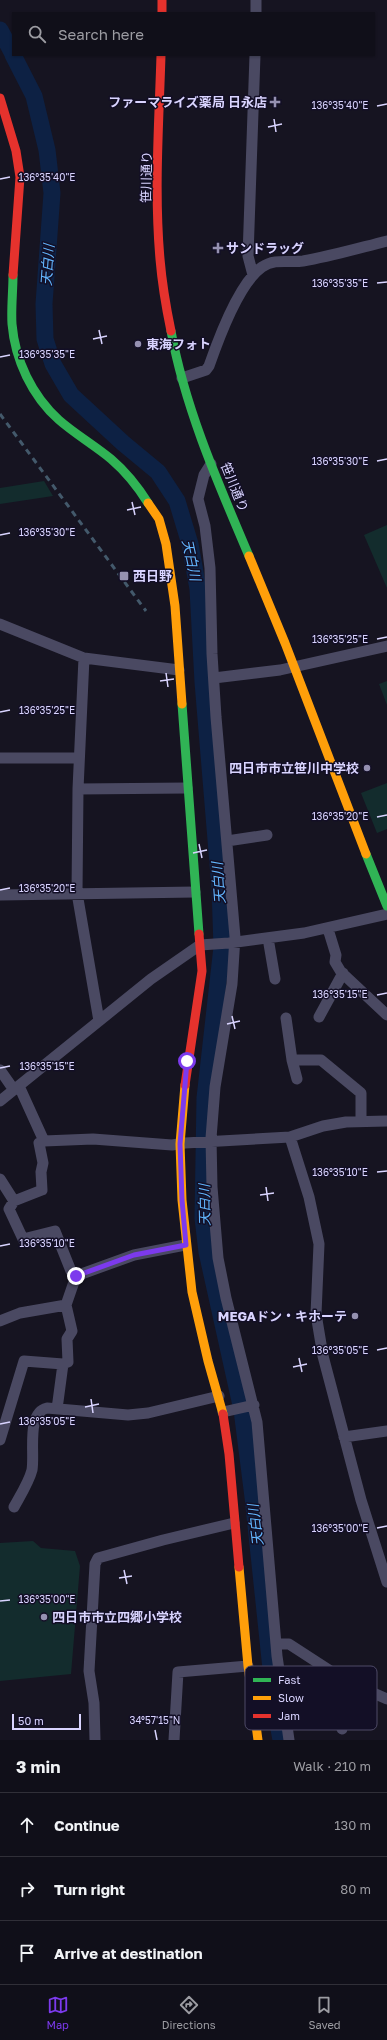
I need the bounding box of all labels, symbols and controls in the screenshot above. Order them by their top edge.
search box [12,12,375,56]
icon: search [26,23,48,45]
text: Search here [58,25,144,43]
place label: ファーマライズ薬局 日永店 [108,94,267,110]
marker: ファーマライズ薬局 日永店 [270,97,280,107]
text: 136°35'40"E [312,99,368,111]
street label: 笹川通り [138,151,154,203]
text: 136°35'40"E [19,171,75,183]
place label: サンドラッグ [226,240,304,256]
water label: 天白川 [37,241,57,287]
marker: サンドラッグ [213,243,223,253]
text: 136°35'35"E [312,277,368,289]
place label: 東海フォト [146,336,211,352]
marker: 東海フォト [133,339,143,349]
text: 136°35'35"E [19,348,75,360]
text: 136°35'30"E [312,455,368,467]
street label: 笹川通り [218,460,252,514]
text: 136°35'30"E [19,526,75,538]
water label: 天白川 [179,538,205,584]
place label: 西日野 [133,568,172,584]
marker: 西日野 [118,570,130,582]
text: 136°35'25"E [312,633,368,645]
text: 136°35'25"E [19,704,75,716]
place label: 四日市市立笹川中学校 [229,760,359,776]
marker: 四日市市立笹川中学校 [362,763,372,773]
text: 136°35'20"E [312,810,368,822]
water label: 天白川 [208,859,228,905]
text: 136°35'20"E [19,882,75,894]
text: 136°35'15"E [312,988,368,1000]
route start [178,1052,196,1070]
text: 136°35'15"E [19,1060,75,1072]
text: 136°35'10"E [312,1166,368,1178]
water label: 天白川 [195,1182,213,1226]
text: 136°35'10"E [19,1237,75,1249]
route end [67,1267,85,1285]
place label: MEGAドン・キホーテ [218,1308,347,1324]
marker: MEGAドン・キホーテ [350,1311,360,1321]
text: 136°35'05"E [312,1344,368,1356]
text: 136°35'05"E [19,1415,75,1427]
water label: 天白川 [244,1501,266,1547]
text: 136°35'00"E [312,1522,368,1534]
text: 136°35'00"E [19,1593,75,1605]
place label: 四日市市立四郷小学校 [52,1609,182,1625]
marker: 四日市市立四郷小学校 [39,1612,49,1622]
legend [245,1666,377,1730]
text: Fast [278,1673,301,1686]
text: Slow [278,1691,304,1704]
text: Jam [278,1709,300,1722]
scale bar [12,1712,81,1731]
text: 50 m [18,1714,44,1727]
text: 34°57'15"N [130,1714,180,1726]
text: 3 min [16,1756,60,1777]
text: Walk · 210 m [293,1758,371,1774]
icon: ahead [16,1814,38,1836]
text: Continue [54,1816,120,1834]
text: 130 m [334,1817,371,1833]
icon: right [16,1878,38,1900]
text: Turn right [54,1880,125,1898]
text: 80 m [340,1881,371,1897]
icon: arrive [16,1942,38,1964]
text: Arrive at destination [54,1944,203,1962]
tab: Map [46,1994,69,2031]
tab: Directions [162,1994,216,2031]
tab: Saved [308,1994,341,2031]

